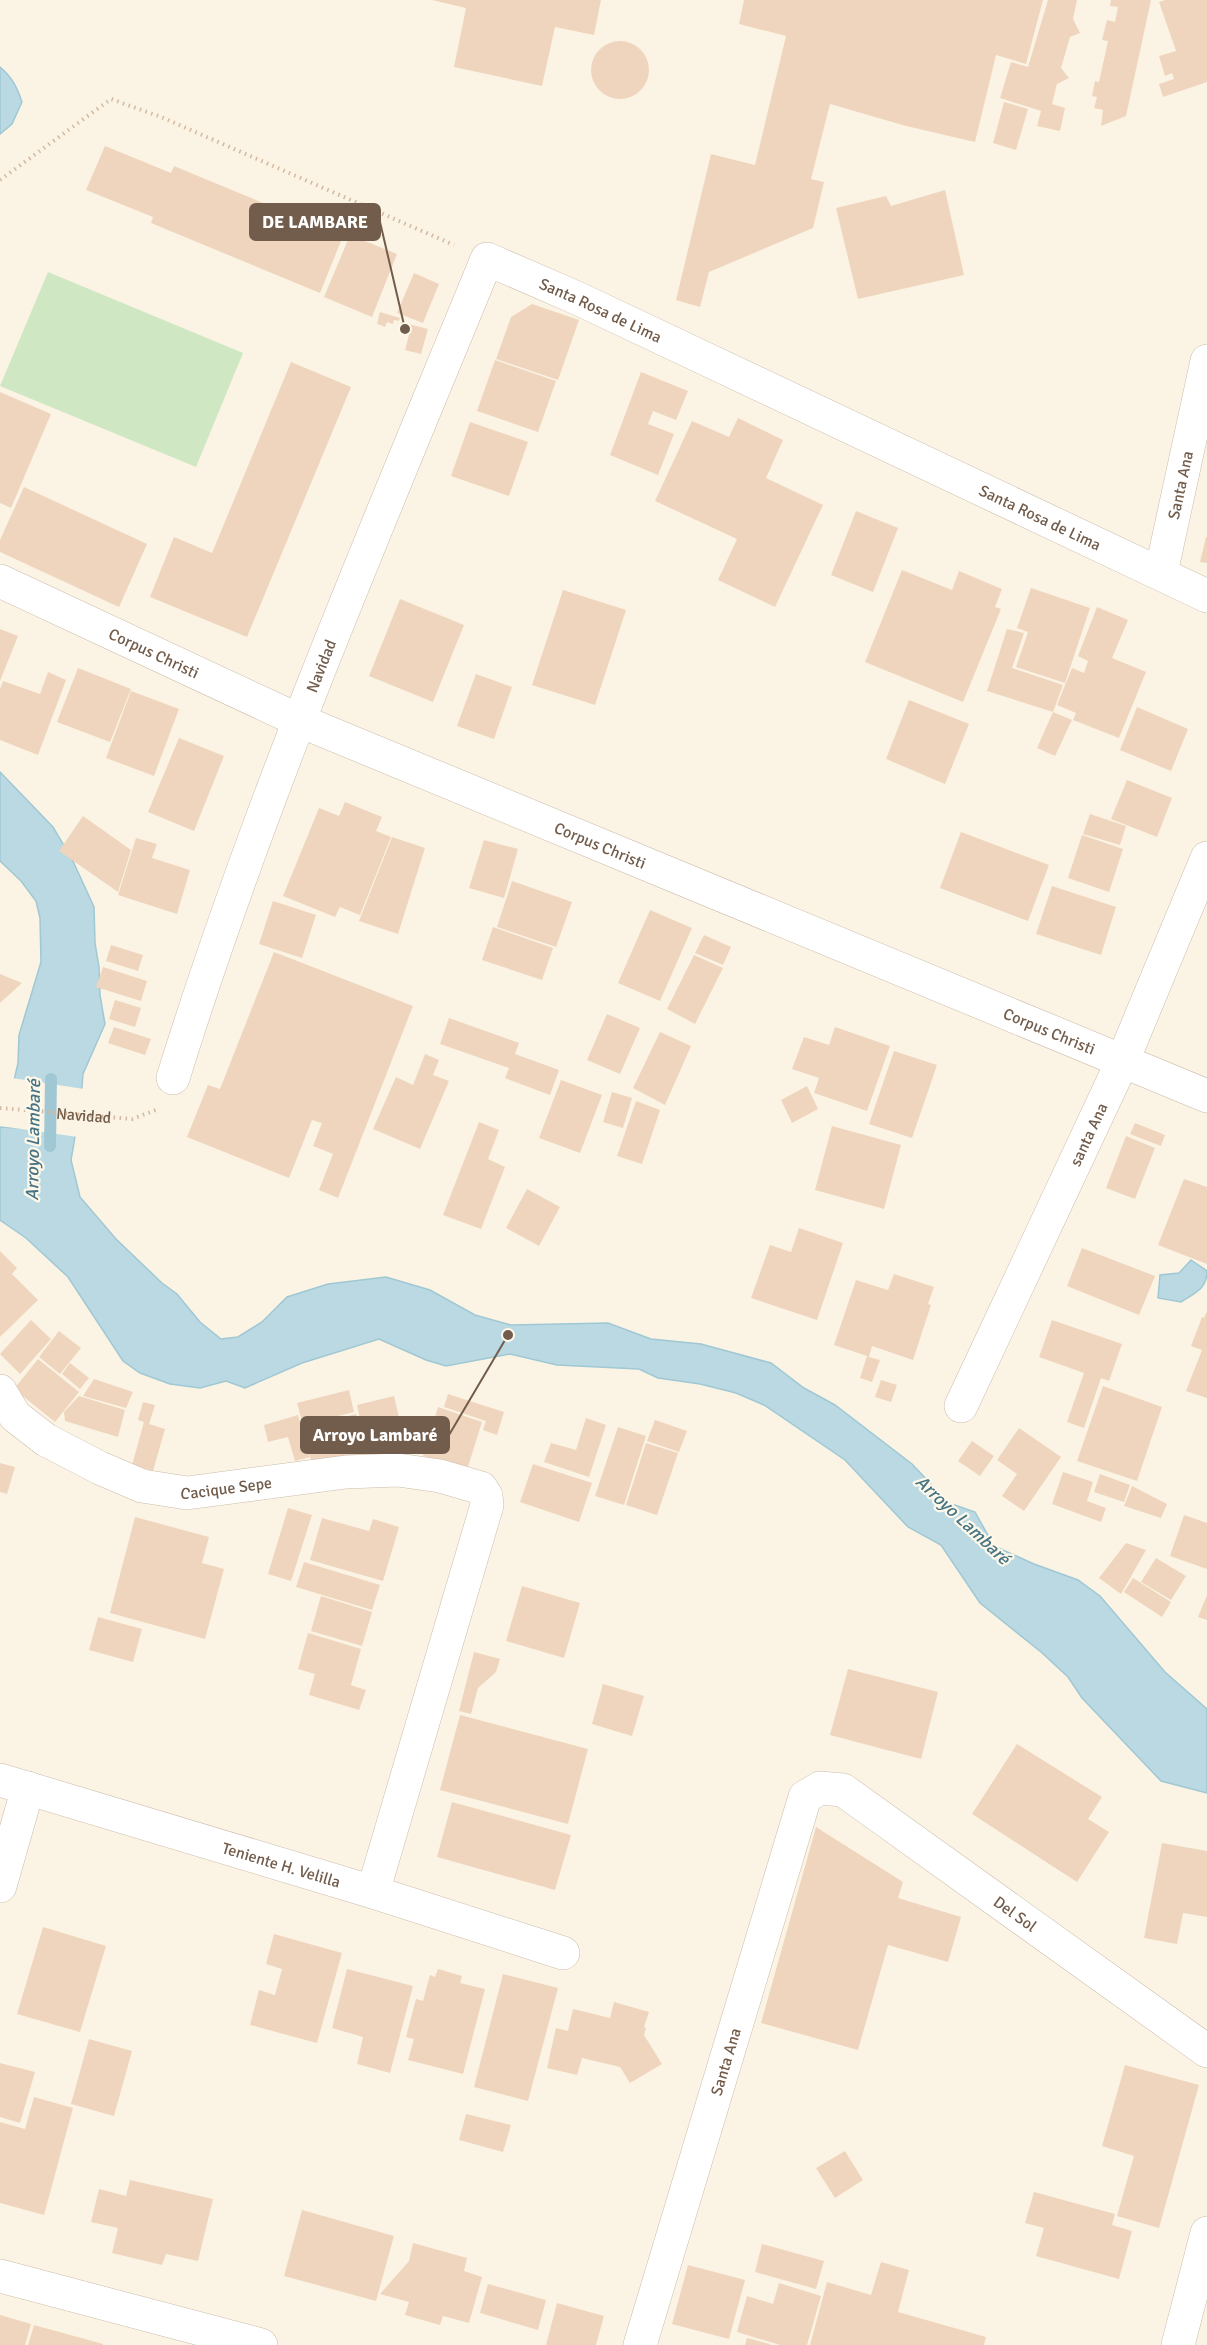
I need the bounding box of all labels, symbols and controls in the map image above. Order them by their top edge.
callout: DE LAMBARE [250,204,380,240]
text: DE LAMBARE [262,211,368,233]
street label: Santa Rosa de Lima [536,274,665,348]
street label: Santa Ana [1164,449,1198,521]
street label: Santa Rosa de Lima [976,481,1104,555]
street label: Corpus Christi [105,624,202,683]
street label: Navidad [302,637,341,695]
street label: Corpus Christi [551,818,649,874]
street label: Corpus Christi [1000,1004,1098,1060]
water label: Arroyo Lambaré [21,1077,45,1201]
street label: santa Ana [1066,1100,1113,1170]
street label: Navidad [55,1104,112,1128]
callout: Arroyo Lambaré [301,1417,449,1453]
text: Arroyo Lambaré [313,1424,437,1446]
water label: Arroyo Lambaré [911,1471,1016,1571]
street label: Cacique Sepe [179,1473,273,1504]
street label: Teniente H. Velilla [220,1838,343,1893]
street label: Del Sol [989,1892,1041,1937]
street label: Santa Ana [707,2026,746,2098]

